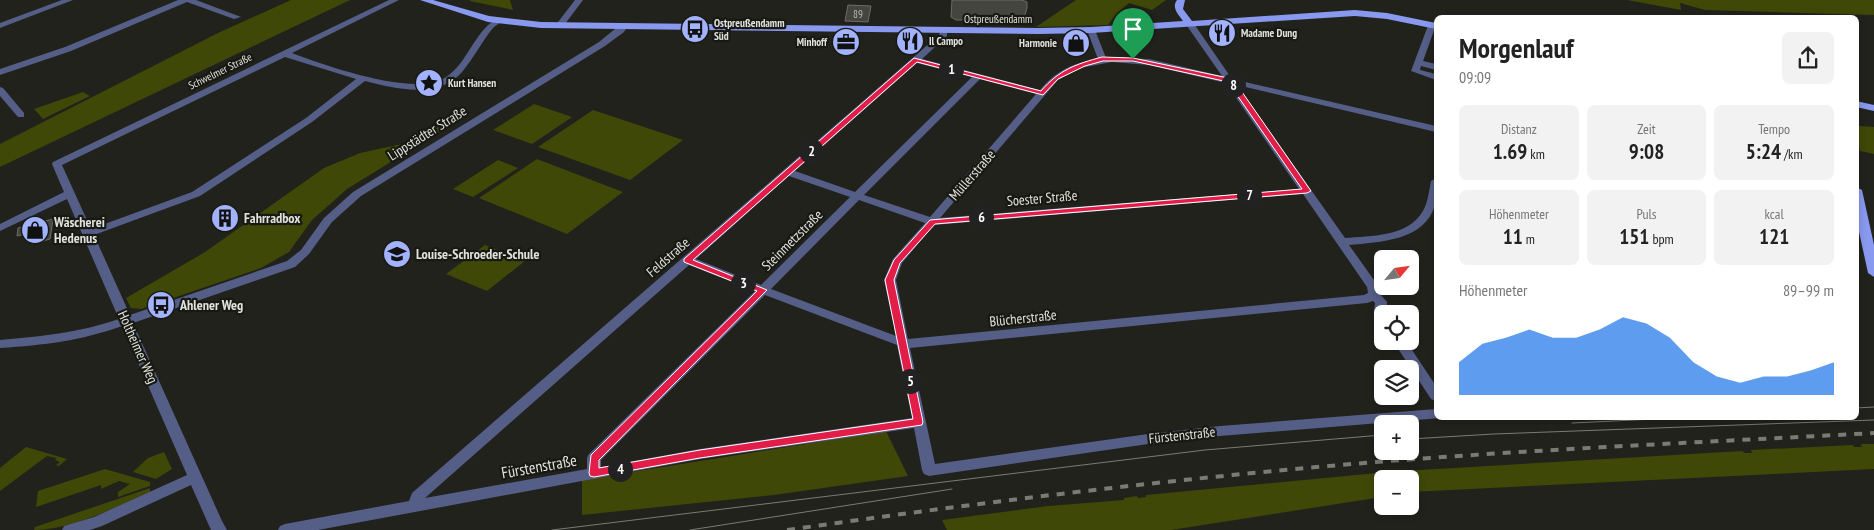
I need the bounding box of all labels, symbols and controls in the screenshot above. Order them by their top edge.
house number: 89 [853,7,863,21]
pin [1112,8,1154,59]
street label: Ostpreußendamm [964,12,1032,26]
bus stop icon: Ostpreußendamm Süd [680,14,710,44]
icon: arrive [1119,15,1147,43]
place label: Ostpreußendamm Süd [714,16,784,43]
restaurant icon: Madame Dung [1207,18,1237,48]
restaurant icon: Il Campo [895,26,925,56]
place label: Madame Dung [1241,26,1297,40]
office icon: Minhoff [831,27,861,57]
shop icon: Harmonie [1061,28,1091,58]
text: Morgenlauf [1459,29,1574,66]
button: share [1782,32,1834,84]
place label: Il Campo [929,34,963,48]
place label: Minhoff [797,35,828,49]
place label: Harmonie [1019,36,1057,50]
street label: Schwelmer Straße [186,49,255,92]
pin: 1 [938,56,964,82]
text: 1 [948,60,955,78]
text: 09:09 [1459,67,1491,87]
place icon: Kurt Hansen [414,68,444,98]
pin: 8 [1220,72,1246,98]
place label: Kurt Hansen [448,76,496,90]
text: 8 [1230,76,1237,94]
street label: Lippstädter Straße [384,102,470,164]
text: Distanz [1501,120,1537,138]
text: Zeit [1637,120,1656,138]
text: Tempo [1758,120,1790,138]
pin: 2 [798,138,824,164]
text: 1.69 [1493,138,1527,165]
text: 9:08 [1629,138,1664,165]
text: 5:24 [1746,138,1781,165]
text: 2 [808,142,815,160]
text: km [1527,145,1545,163]
text: /km [1781,145,1803,163]
street label: Müllerstraße [945,146,999,204]
pin: 7 [1236,182,1262,208]
street label: Soester Straße [1006,186,1078,210]
text: 7 [1246,186,1253,204]
building icon: Fahrradbox [210,203,240,233]
pin: 6 [968,204,994,230]
text: Höhenmeter [1489,205,1549,223]
text: Puls [1636,205,1657,223]
text: kcal [1765,205,1784,223]
street label: Steinmetzstraße [758,206,826,274]
text: 6 [978,208,985,226]
place label: Fahrradbox [244,209,301,227]
place label: Wäscherei Hedenus [53,213,105,247]
shop icon: Wäscherei Hedenus [20,215,50,245]
text: 11 [1503,223,1523,250]
text: 151 [1619,223,1649,250]
text: 121 [1759,223,1789,250]
text: m [1523,230,1535,248]
text: bpm [1649,230,1674,248]
street label: Feldstraße [643,233,694,281]
school or university icon: Louise-Schroeder-Schule [382,239,412,269]
place label: Louise-Schroeder-Schule [416,245,539,263]
north arrow [1374,250,1419,295]
map controls [1374,250,1419,515]
pin: 3 [730,270,756,296]
text: 3 [740,274,747,292]
text: Höhenmeter [1459,280,1527,300]
text: 89–99 m [1783,280,1834,300]
bus stop icon: Ahlener Weg [146,290,176,320]
place label: Ahlener Weg [179,296,243,314]
button: locate [1374,305,1419,350]
street label: Blücherstraße [989,306,1058,330]
street label: Holtheimer Weg [114,308,162,386]
button: layers [1374,360,1419,405]
pin: 5 [898,368,922,394]
text: 5 [907,372,914,390]
button: + [1374,415,1419,460]
street label: Fürstenstraße [1148,423,1216,447]
street label: Fürstenstraße [500,450,578,482]
pin: 4 [608,456,632,482]
text: 4 [617,460,624,478]
button: − [1374,470,1419,515]

